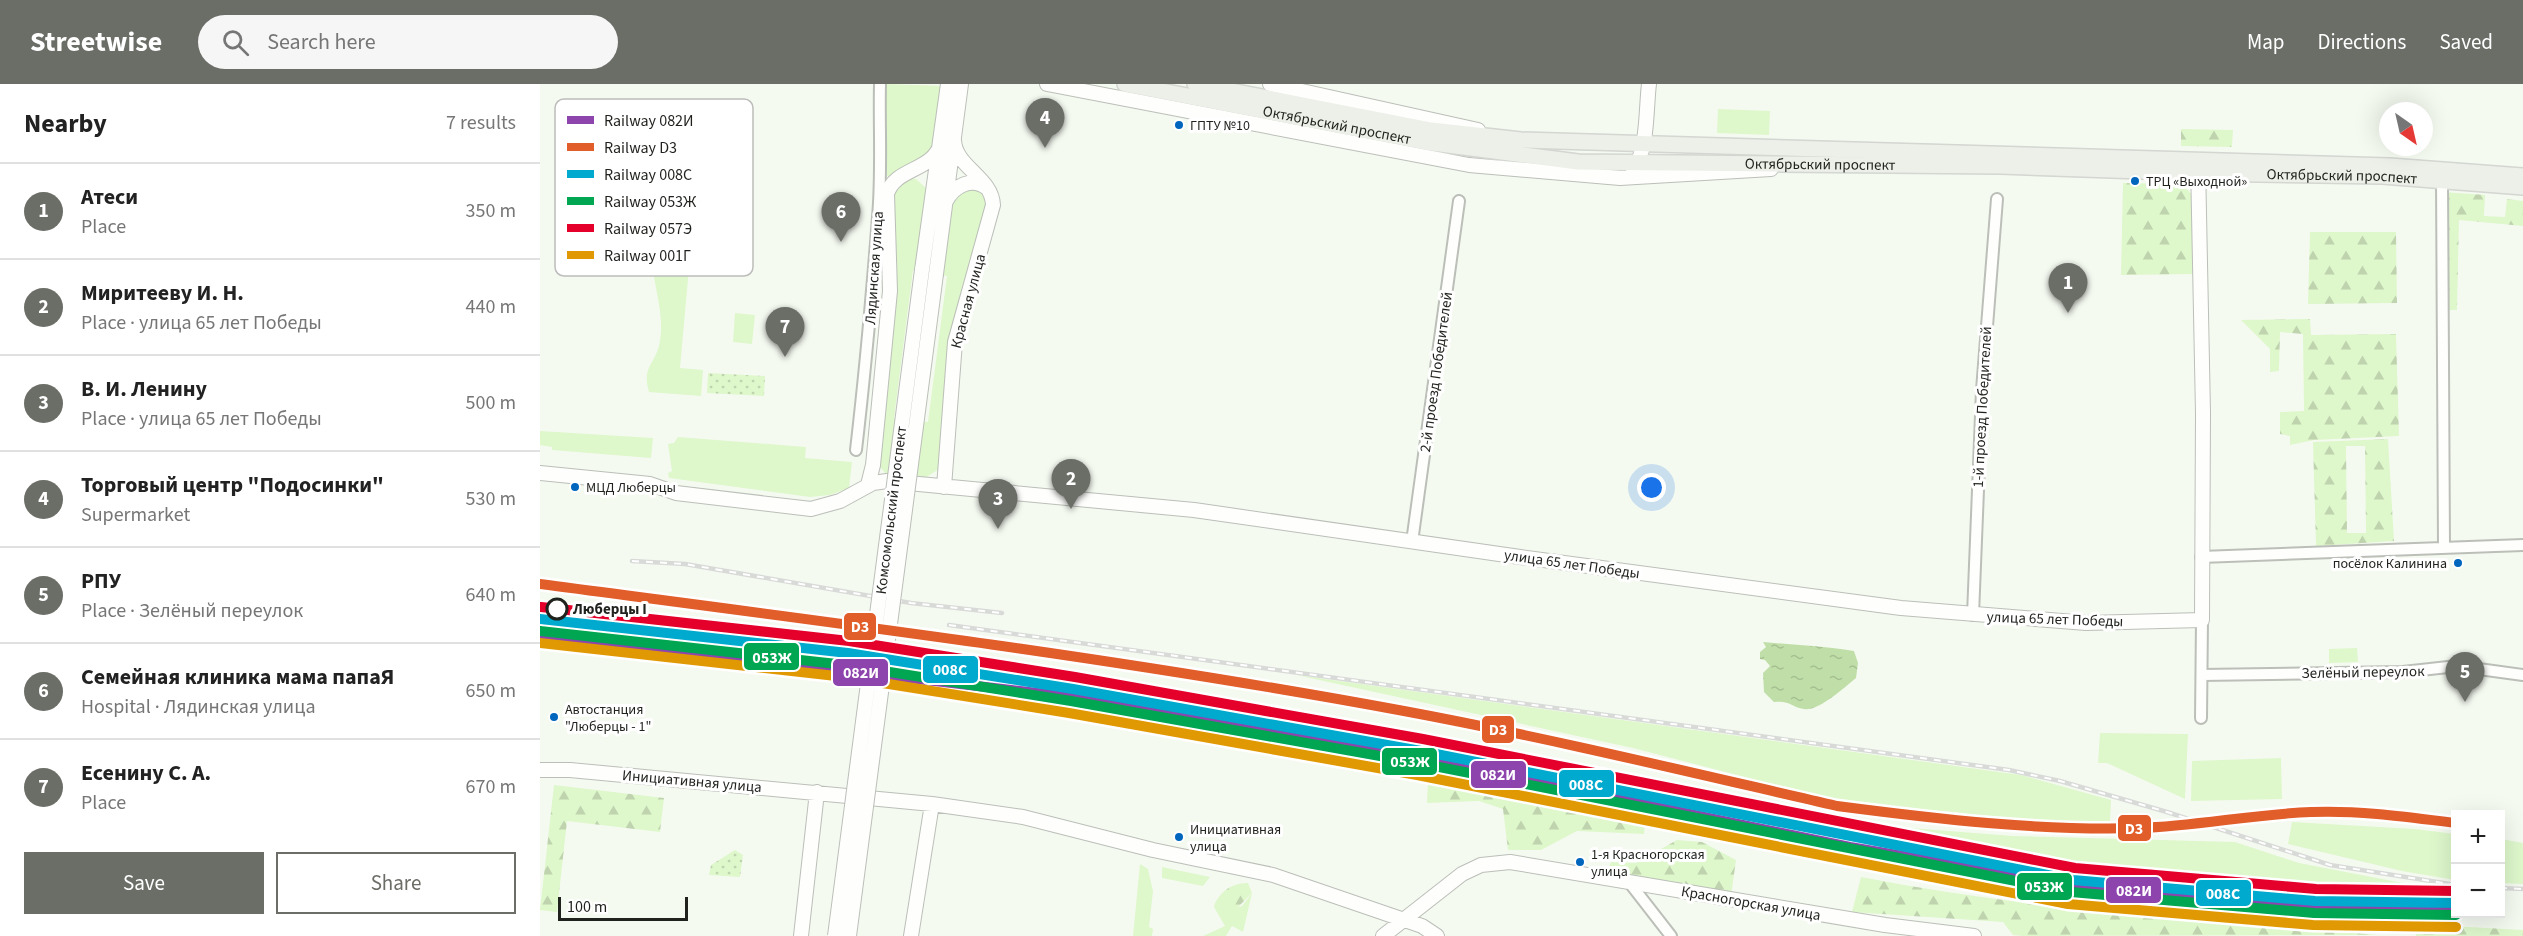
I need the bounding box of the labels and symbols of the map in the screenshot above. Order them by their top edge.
pin: 4 [1026,98,1064,148]
legend [555,99,753,276]
street label: Октябрьский проспект [1261,101,1413,150]
north arrow [2379,102,2433,156]
text: Railway 082И [604,110,694,132]
place label: ГПТУ №10 [1190,116,1250,136]
marker: ГПТУ №10 [1173,119,1185,131]
text: Railway D3 [604,137,677,159]
street label: Октябрьский проспект [1745,154,1896,176]
text: Railway 008С [604,164,692,186]
street label: Октябрьский проспект [2266,164,2418,190]
place label: ТРЦ «Выходной» [2146,172,2247,192]
marker: ТРЦ «Выходной» [2129,175,2141,187]
text: Railway 053Ж [604,191,697,213]
pin: 6 [822,192,860,242]
street label: Лядинская улица [860,211,889,326]
text: Railway 057Э [604,218,692,240]
text: Railway 001Г [604,245,691,267]
street label: Красная улица [946,251,991,351]
pin: 1 [2048,264,2087,313]
street label: 2-й проезд Победителей [1415,291,1458,454]
pin: 7 [766,308,804,357]
street label: 1-й проезд Победителей [1968,326,1997,488]
street label: Комсомольский проспект [871,425,912,595]
pin: 2 [1052,460,1090,509]
your location [1637,473,1666,502]
place label: МЦД Люберцы [586,478,676,498]
pin: 3 [978,480,1018,529]
marker: МЦД Люберцы [569,481,581,493]
street label: улица 65 лет Победы [1503,545,1641,584]
place label: посёлок Калинина [2333,554,2447,574]
marker: посёлок Калинина [2452,557,2464,569]
marker: Люберцы I [546,598,568,620]
place label: Люберцы I [572,599,647,620]
street label: улица 65 лет Победы [1986,607,2124,632]
line badge: D3 [843,612,877,641]
text: D3 [851,616,869,638]
line badge: 053Ж [743,642,800,671]
text: 053Ж [752,647,792,669]
pin: 5 [2446,652,2484,702]
line badge: 008С [922,655,979,684]
line badge: 082И [832,658,889,687]
text: 008С [933,659,967,681]
street label: Зелёный переулок [2301,661,2425,684]
text: 082И [843,662,879,684]
place label: Автостанция "Люберцы - 1" [565,700,651,737]
marker: Автостанция "Люберцы - 1" [548,711,560,723]
line badge: D3 [1481,715,1515,744]
text: D3 [1489,719,1507,741]
line badge: 053Ж [1381,747,1438,776]
text: 053Ж [1390,751,1430,773]
line badge: 082И [1470,760,1527,789]
text: 082И [1480,764,1516,786]
street label: Инициативная улица [621,765,763,798]
line badge: 008С [1558,769,1615,798]
text: 008С [1569,774,1603,796]
line badge: D3 [2117,814,2152,842]
text: D3 [2125,818,2143,840]
place label: Инициативная улица [1190,820,1281,857]
marker: Инициативная улица [1173,831,1185,843]
place label: 1-я Красногорская улица [1591,845,1705,882]
marker: 1-я Красногорская улица [1574,856,1586,868]
line badge: 053Ж [2016,872,2073,901]
text: 053Ж [2024,876,2064,898]
line badge: 082И [2105,876,2162,904]
line badge: 008С [2195,879,2252,907]
text: 082И [2116,880,2152,902]
street label: Красногорская улица [1679,881,1822,926]
text: 008С [2206,883,2240,905]
scale bar [558,894,688,922]

